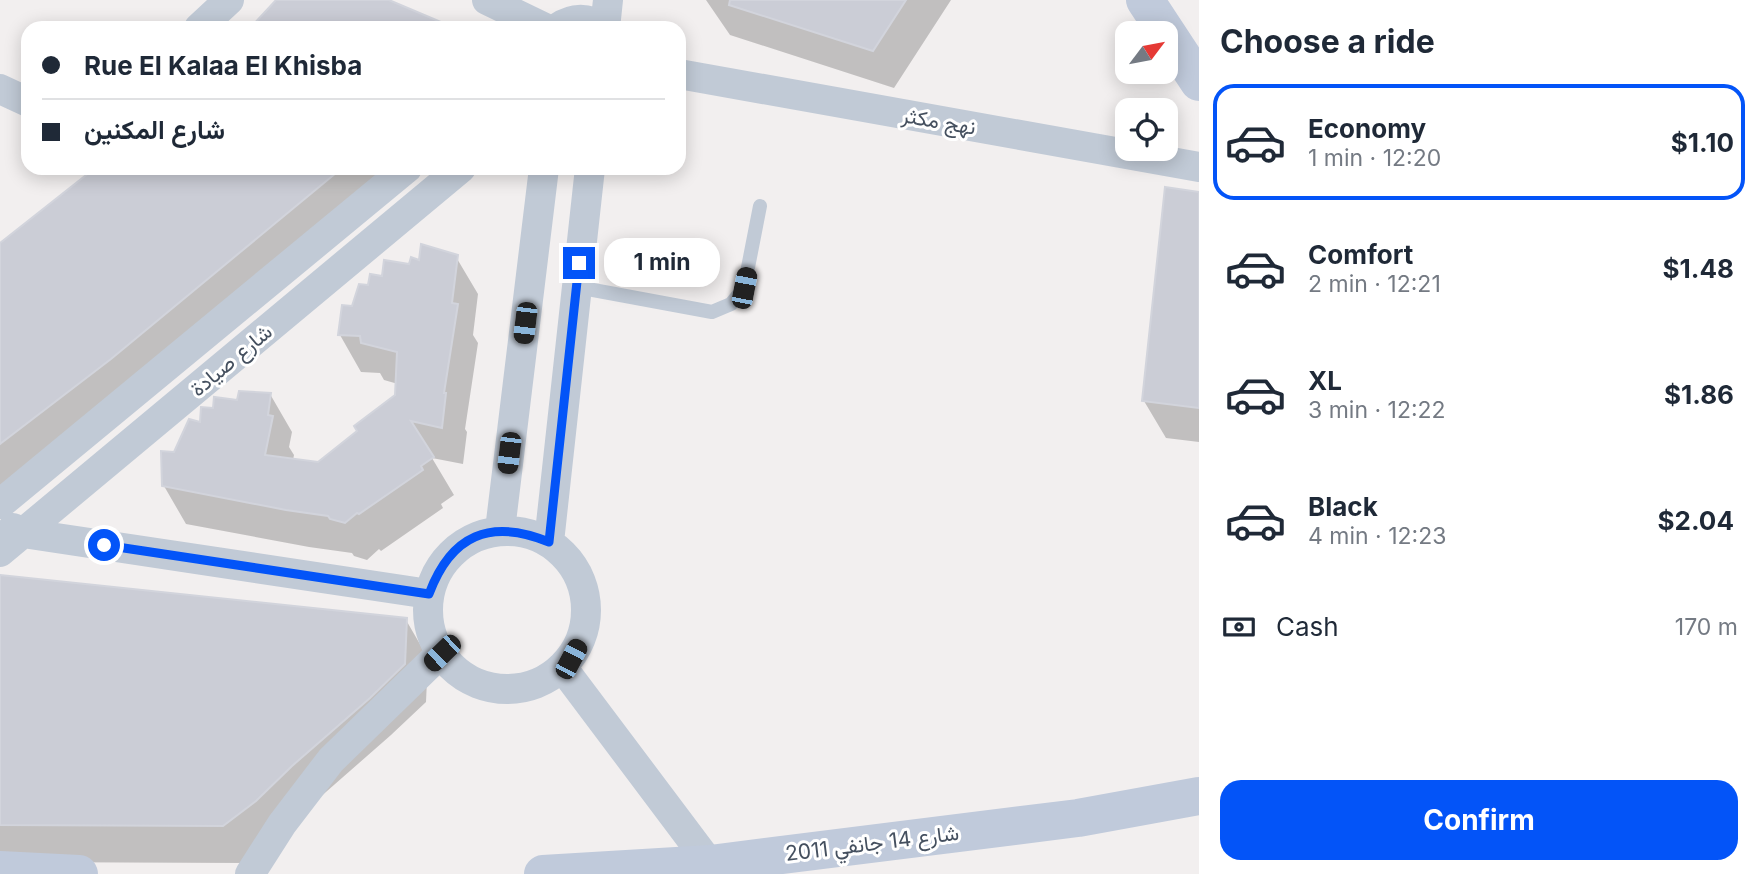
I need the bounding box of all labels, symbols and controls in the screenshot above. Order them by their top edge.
north arrow [1115,21,1178,84]
map controls [1115,21,1178,161]
text: Choose a ride [1220,22,1435,61]
text: Rue El Kalaa El Khisba [84,50,362,81]
button: locate [1115,98,1178,161]
street label: نهج مكثر [899,102,978,142]
icon: car [1224,111,1287,174]
text: Economy [1308,113,1426,144]
text: شارع المكنين [84,114,225,145]
text: $1.10 [1671,127,1734,158]
text: 1 min · 12:20 [1308,144,1441,172]
icon: car [1224,237,1287,300]
callout: 1 min [604,238,719,288]
text: Comfort [1308,239,1413,270]
route end [563,247,595,279]
text: 1 min [634,248,690,276]
text: $1.48 [1663,253,1734,284]
car [730,265,759,311]
text: 2 min · 12:21 [1308,270,1441,298]
car [513,301,538,345]
street label: شارع صيادة [185,319,278,403]
icon: car [1224,363,1287,426]
text: XL [1308,365,1342,396]
text: $1.86 [1664,379,1734,410]
text: 3 min · 12:22 [1308,396,1446,424]
car [497,431,522,475]
icon: car [1224,489,1287,552]
text: Black [1308,491,1378,522]
text: $2.04 [1658,505,1734,536]
text: 4 min · 12:23 [1308,522,1446,550]
route start [88,529,120,561]
icon: cash [1220,608,1258,646]
text: Cash [1276,611,1339,642]
text: 170 m [1675,613,1738,641]
car [420,631,465,675]
car [552,636,591,682]
button: Confirm [1220,780,1738,860]
street label: شارع 14 جانفي 2011 [784,820,961,871]

